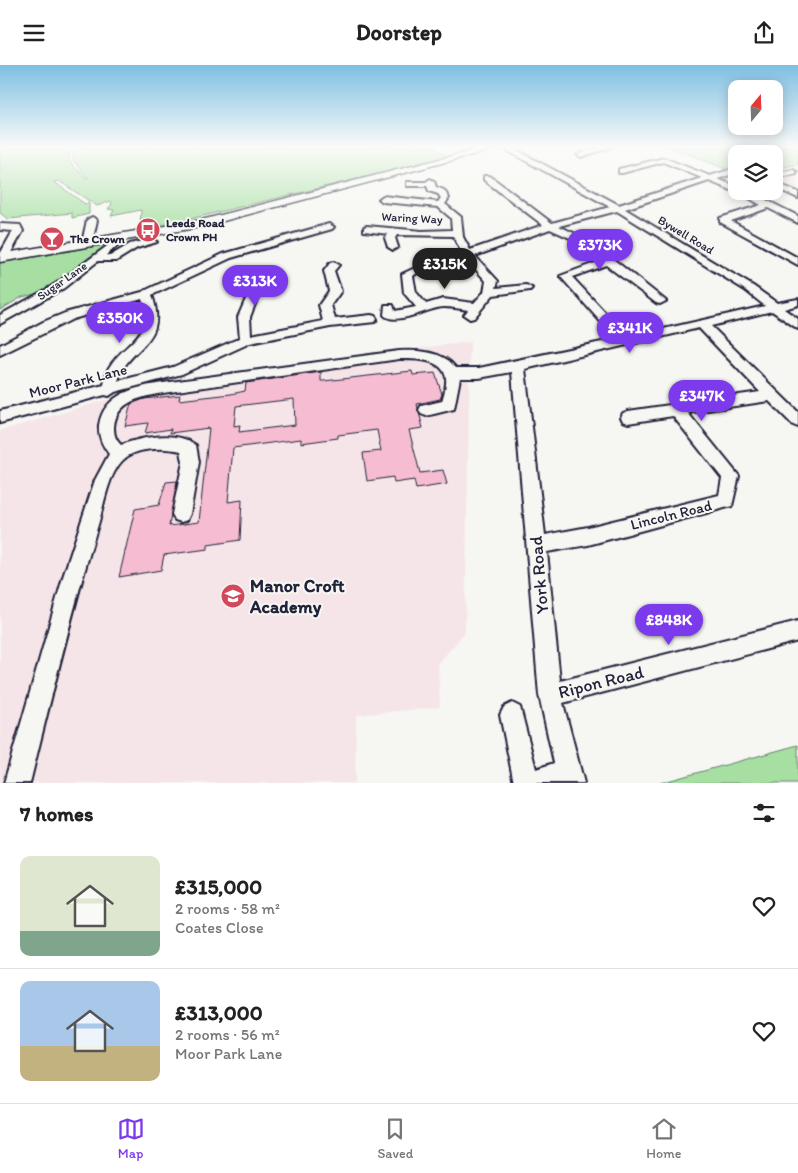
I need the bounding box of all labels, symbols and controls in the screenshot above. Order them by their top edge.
icon: menu [20,19,48,47]
text: Doorstep [356,19,442,46]
icon: share [750,19,778,47]
north arrow [728,80,782,135]
map controls [728,80,783,200]
button: layers [728,145,783,200]
street label: Waring Way [381,209,443,227]
street label: Bywell Road [656,213,717,257]
place label: Leeds Road Crown PH [166,216,225,244]
bus stop icon: Leeds Road Crown PH [135,217,161,243]
bar icon: The Crown [39,226,65,252]
pin: £373K [565,229,635,271]
place label: The Crown [69,232,125,246]
text: £373K [578,235,622,254]
pin: £315K [410,247,480,290]
text: £315K [423,254,467,273]
street label: Sugar Lane [34,259,90,303]
pin: £313K [220,265,290,307]
text: £313K [233,271,277,290]
pin: £350K [85,301,155,344]
text: £350K [97,308,143,327]
pin: £341K [595,311,665,354]
text: £341K [608,318,652,337]
street label: Moor Park Lane [27,360,129,402]
pin: £347K [667,379,737,422]
text: £347K [679,386,725,405]
street label: Lincoln Road [629,496,713,534]
street label: York Road [525,535,553,615]
place label: Manor Croft Academy [249,575,346,618]
school or university icon: Manor Croft Academy [220,583,246,609]
pin: £848K [634,603,704,646]
text: £848K [646,610,692,629]
street label: Ripon Road [556,661,646,703]
icon: filters [750,799,778,827]
text: 7 homes [20,801,94,826]
text: £315,000 [175,874,262,899]
icon: home [60,876,120,936]
icon: heart [750,892,778,920]
text: 2 rooms · 58 m² [175,899,280,918]
text: Coates Close [175,918,264,937]
text: £313,000 [175,1000,263,1025]
icon: home [60,1001,120,1061]
icon: heart [750,1017,778,1045]
text: 2 rooms · 56 m² [175,1025,280,1044]
text: Moor Park Lane [175,1044,282,1063]
tab: Map [117,1115,145,1162]
tab: Saved [378,1115,413,1162]
tab: Home [646,1115,682,1162]

